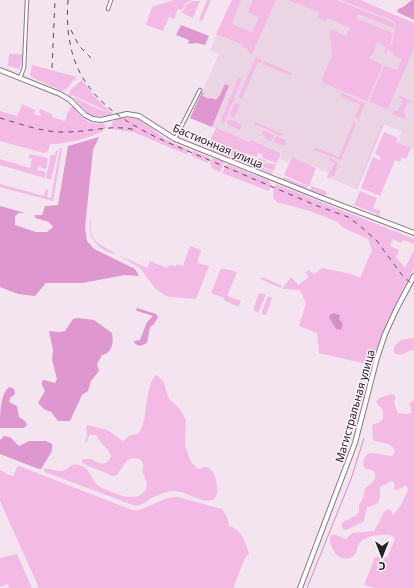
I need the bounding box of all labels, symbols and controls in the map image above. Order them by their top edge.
street label: Бастионная улица [171,120,266,171]
street label: Магистральная улица [331,348,378,464]
north arrow [362,536,402,576]
text: С [378,559,386,574]

